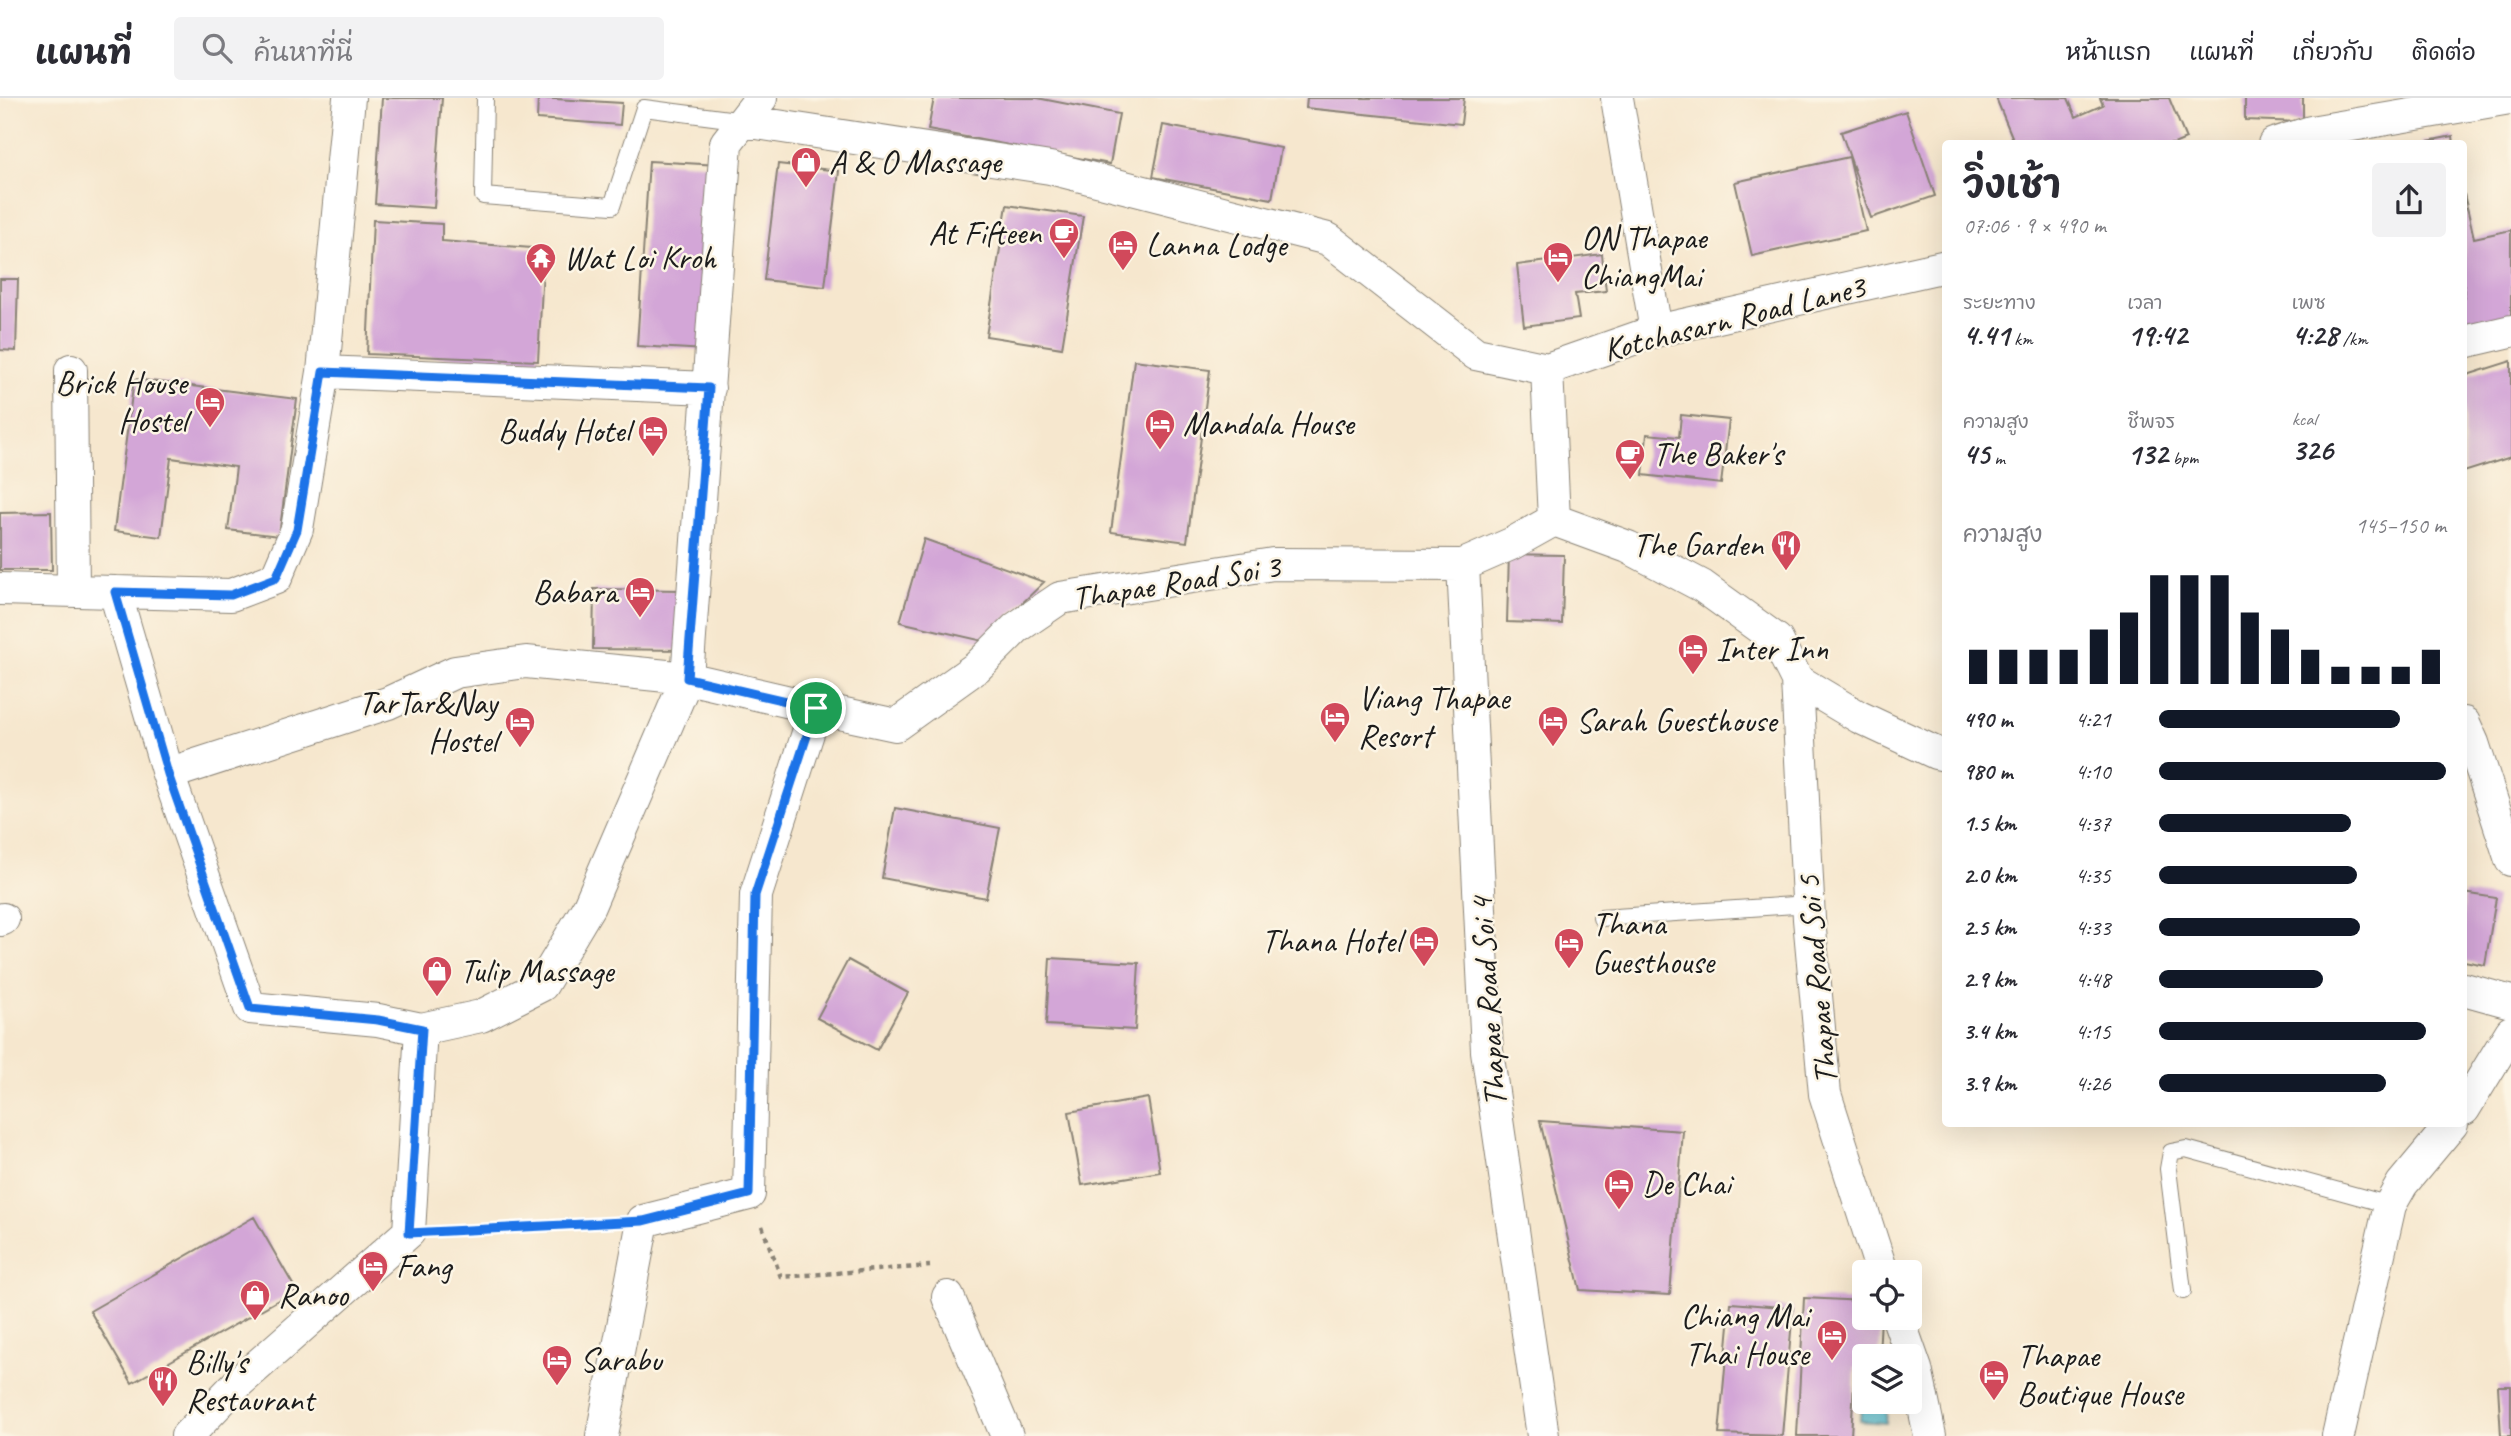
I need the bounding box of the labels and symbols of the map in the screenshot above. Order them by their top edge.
place label: A & O Massage [829,141,1003,183]
shop icon: A & O Massage [789,145,823,189]
place label: At Fifteen [929,212,1042,254]
cafe icon: At Fifteen [1047,216,1081,260]
place label: ON Thapae ChiangMai [1581,217,1709,297]
place label: Lanna Lodge [1146,224,1289,266]
hotel icon: Lanna Lodge [1106,228,1140,272]
place label: Wat Loi Kroh [564,237,718,279]
hotel icon: ON Thapae ChiangMai [1541,240,1575,284]
temple icon: Wat Loi Kroh [524,241,558,285]
street label: Kotchasarn Road Lane3 [1599,265,1871,371]
place label: Brick House Hostel [56,362,192,442]
hotel icon: Brick House Hostel [193,385,227,429]
place label: Mandala House [1183,403,1356,445]
hotel icon: Mandala House [1143,407,1177,451]
place label: Buddy Hotel [498,410,635,452]
hotel icon: Buddy Hotel [636,414,670,458]
place label: The Baker's [1653,433,1785,475]
cafe icon: The Baker's [1613,437,1647,481]
place label: The Garden [1633,524,1764,566]
restaurant icon: The Garden [1769,528,1803,572]
street label: Thapae Road Soi 3 [1069,545,1285,619]
place label: Babara [532,571,619,613]
hotel icon: Babara [623,575,657,619]
place label: Inter Inn [1716,628,1828,670]
hotel icon: Inter Inn [1676,632,1710,676]
place label: Viang Thapae Resort [1358,677,1512,757]
pin [786,678,846,738]
place label: TarTar&Nay Hostel [359,682,502,762]
hotel icon: Viang Thapae Resort [1318,700,1352,744]
place label: Sarah Guesthouse [1576,700,1779,742]
hotel icon: Sarah Guesthouse [1536,704,1570,748]
hotel icon: TarTar&Nay Hostel [503,705,537,749]
street label: Thapae Road Soi 5 [1787,872,1847,1086]
street label: Thapae Road Soi 4 [1460,893,1516,1108]
place label: Thana Guesthouse [1592,903,1716,983]
place label: Thana Hotel [1262,920,1406,962]
hotel icon: Thana Hotel [1407,924,1441,968]
hotel icon: Thana Guesthouse [1552,926,1586,970]
place label: Tulip Massage [460,950,616,992]
shop icon: Tulip Massage [420,954,454,998]
place label: De Chai [1642,1163,1735,1205]
hotel icon: De Chai [1602,1167,1636,1211]
place label: Fang [396,1245,453,1287]
hotel icon: Fang [356,1249,390,1293]
place label: Ranoo [278,1274,349,1316]
shop icon: Ranoo [238,1278,272,1322]
place label: Chiang Mai Thai House [1681,1295,1813,1375]
hotel icon: Chiang Mai Thai House [1815,1318,1849,1362]
place label: Thapae Boutique House [2017,1335,2185,1415]
place label: Sarabu [580,1339,664,1381]
place label: Billy's Restaurant [186,1341,317,1421]
hotel icon: Sarabu [540,1343,574,1387]
hotel icon: Thapae Boutique House [1977,1358,2011,1402]
restaurant icon: Billy's Restaurant [146,1364,180,1408]

